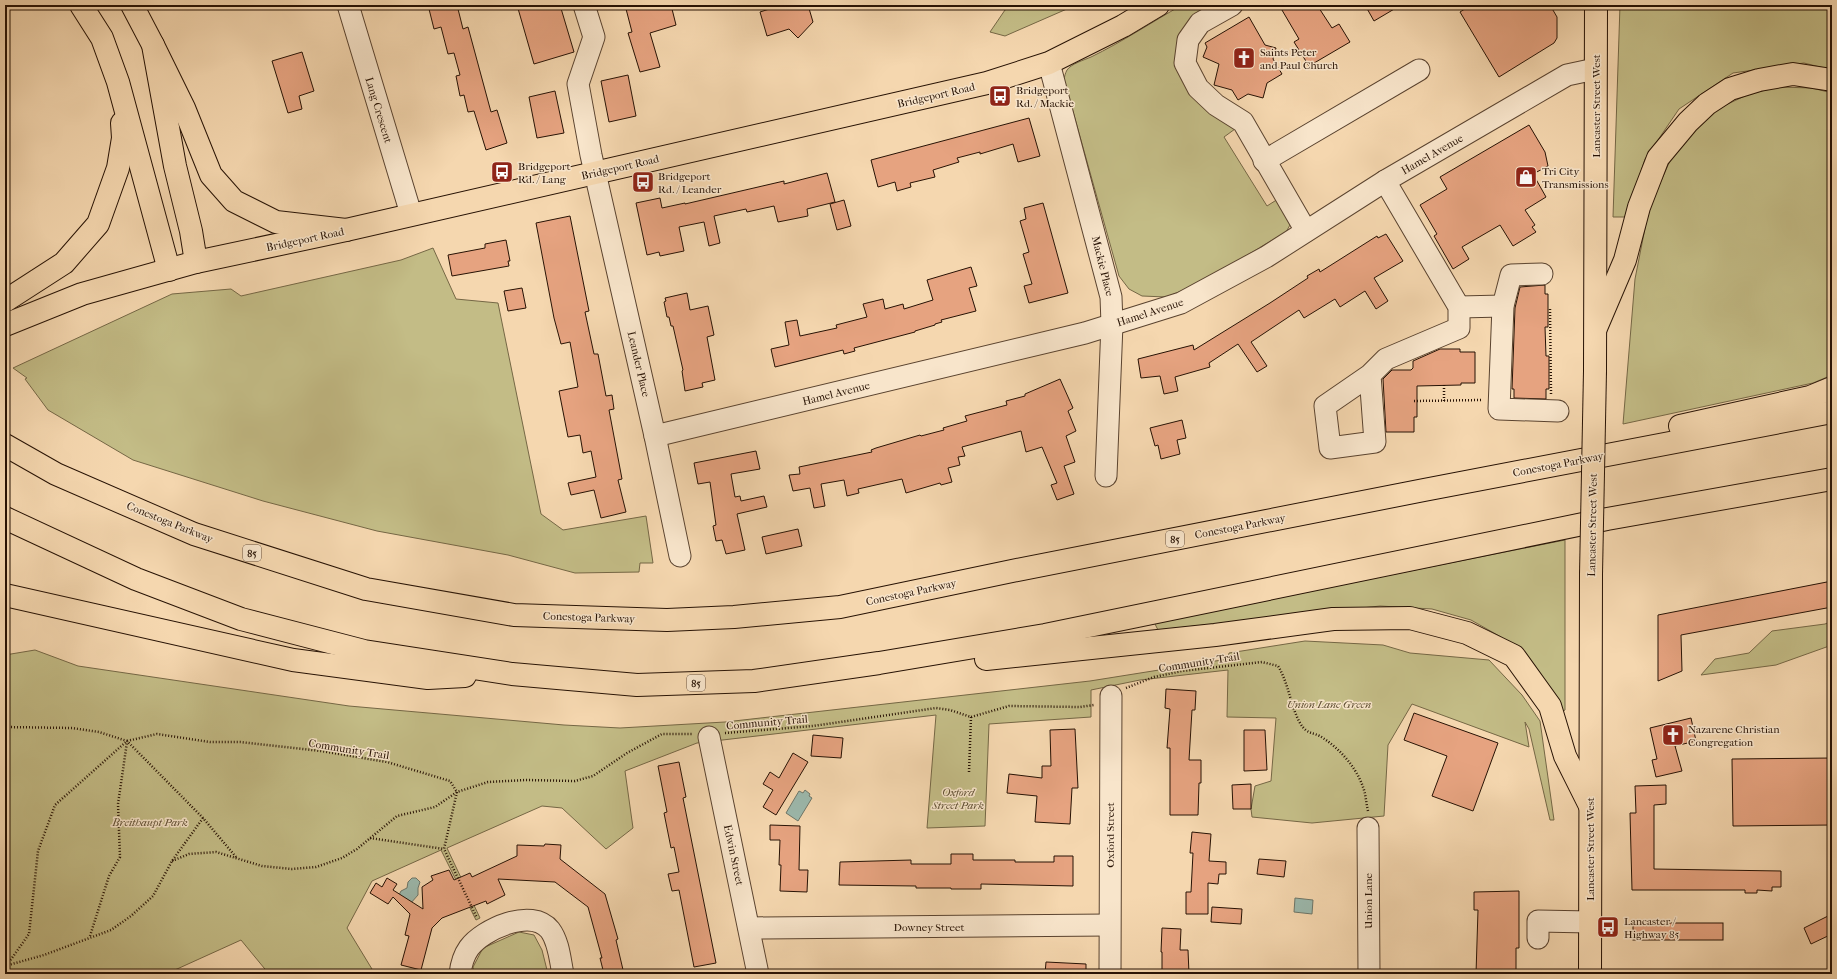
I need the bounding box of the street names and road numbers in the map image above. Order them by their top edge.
street label: Lancaster Street West [1590,54,1603,158]
street label: Lang Crescent [362,76,395,145]
street label: Bridgeport Road [896,80,977,111]
street label: Hamel Avenue [1399,131,1466,177]
street label: Bridgeport Road [580,152,661,183]
street label: Bridgeport Road [265,225,346,254]
street label: Mackie Place [1089,235,1116,298]
street label: Hamel Avenue [1115,295,1186,329]
street label: Leander Place [625,330,653,399]
street label: Hamel Avenue [801,379,872,408]
street label: Conestoga Parkway [1512,449,1606,480]
street label: Lancaster Street West [1585,473,1600,577]
street label: Conestoga Parkway [125,499,216,546]
street label: Conestoga Parkway [1194,511,1288,542]
road number: 85 [1166,531,1184,547]
road number: 85 [243,545,261,561]
street label: Conestoga Parkway [865,576,959,608]
street label: Conestoga Parkway [543,609,636,626]
street label: Community Trail [1158,650,1240,675]
road number: 85 [687,675,705,691]
street label: Community Trail [726,712,808,733]
street label: Community Trail [308,737,390,762]
street label: Lancaster Street West [1584,797,1597,901]
street label: Oxford Street [1104,802,1117,868]
street label: Edwin Street [721,823,746,887]
street label: Union Lane [1362,873,1375,929]
street label: Downey Street [894,921,964,934]

